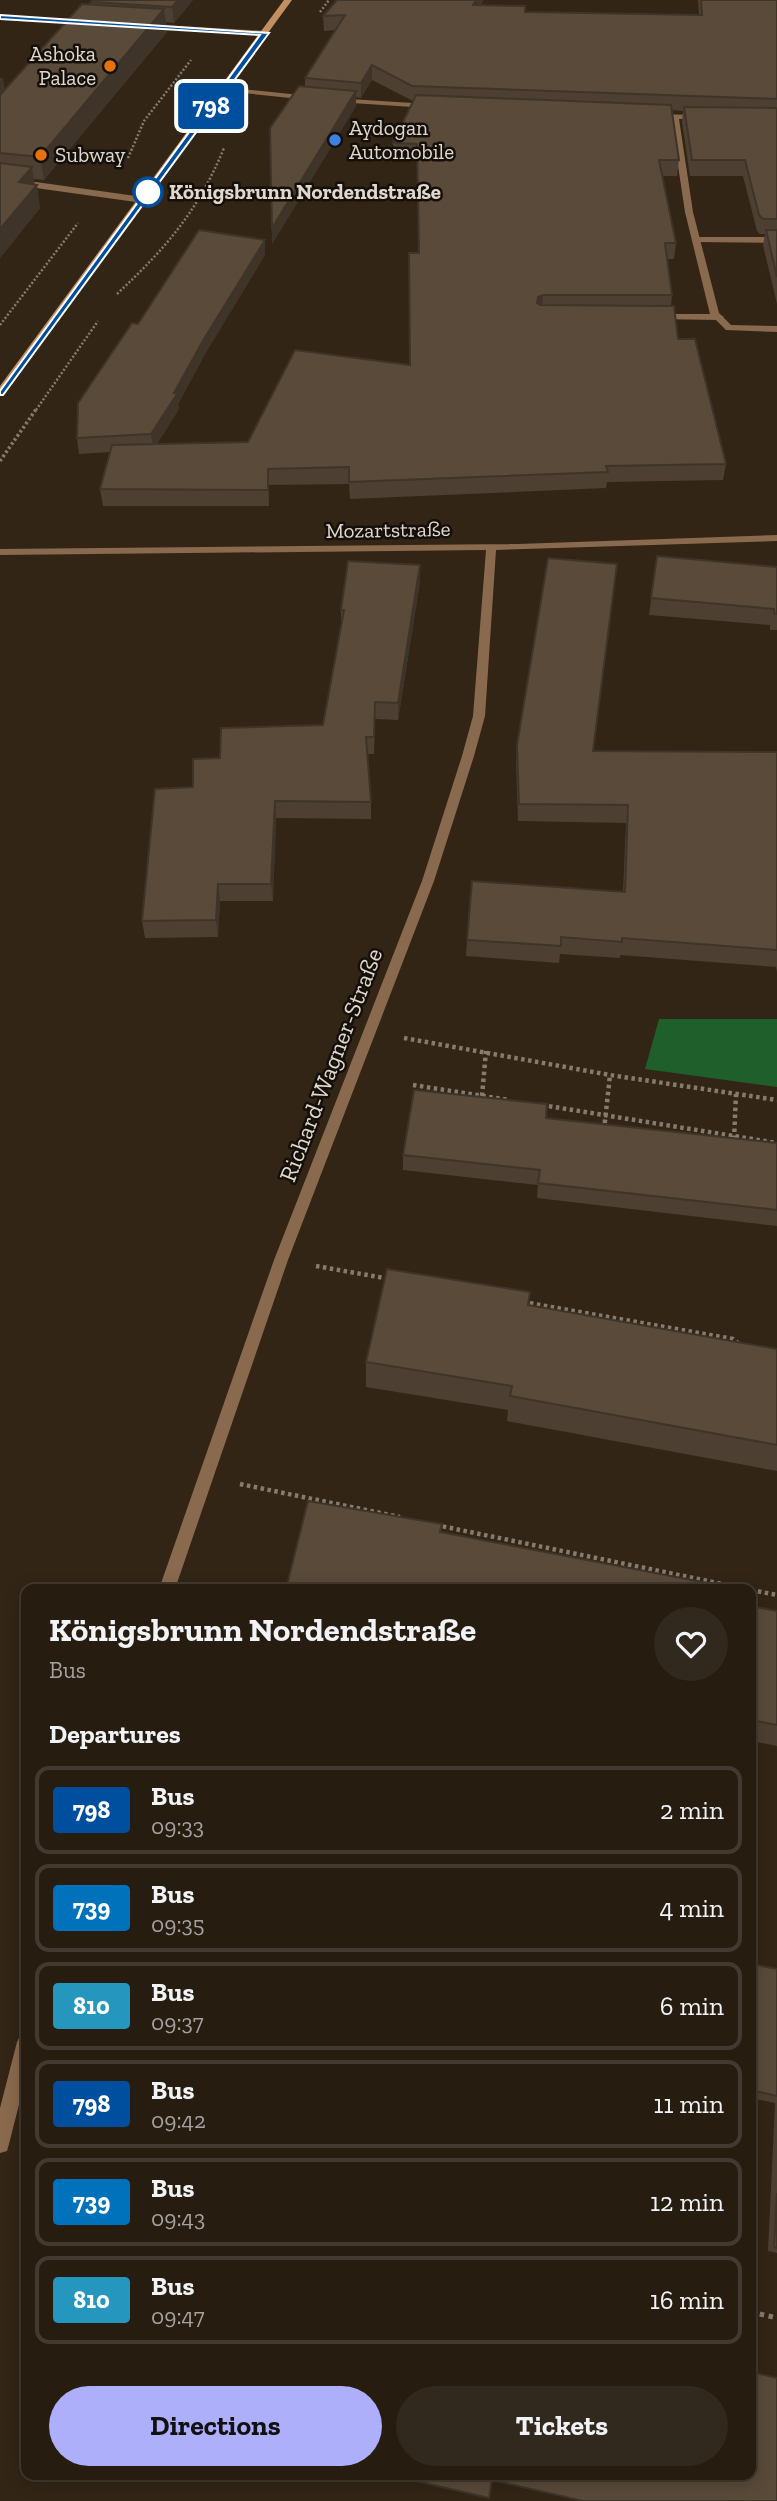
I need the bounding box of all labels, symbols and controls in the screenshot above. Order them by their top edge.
place label: Ashoka Palace [30,41,96,90]
marker: Ashoka Palace [102,58,118,74]
line badge: 798 [171,83,251,129]
text: 798 [192,91,230,120]
place label: Aydogan Automobile [349,115,454,164]
marker: Aydogan Automobile [327,132,343,148]
place label: Subway [55,142,126,167]
marker: Subway [33,147,49,163]
marker: Königsbrunn Nordendstraße [133,177,163,207]
place label: Königsbrunn Nordendstraße [169,179,441,204]
street label: Mozartstraße [325,516,451,543]
street label: Richard-Wagner-Straße [273,944,388,1186]
button: heart [654,1607,728,1681]
text: Königsbrunn Nordendstraße [49,1610,476,1649]
text: Bus [49,1656,86,1684]
text: Departures [49,1718,181,1750]
text: Bus [151,1780,194,1812]
text: 2 min [660,1794,724,1826]
text: 798 [73,1795,110,1824]
text: 09:33 [151,1812,204,1840]
text: Bus [151,1878,194,1910]
text: 4 min [659,1892,724,1924]
text: 739 [73,1893,110,1922]
text: 09:35 [151,1910,205,1938]
text: Bus [151,1976,194,2008]
text: 6 min [660,1990,724,2022]
text: 810 [73,1991,110,2020]
text: 09:37 [151,2008,204,2036]
text: Bus [151,2074,194,2106]
text: 11 min [653,2088,724,2120]
text: 798 [73,2089,110,2118]
text: 09:42 [151,2106,206,2134]
text: Bus [151,2172,194,2204]
text: 12 min [650,2186,724,2218]
text: 739 [73,2187,110,2216]
text: 09:43 [151,2204,205,2232]
text: Bus [151,2270,194,2302]
text: 16 min [650,2284,724,2316]
text: 810 [73,2285,110,2314]
text: 09:47 [151,2302,204,2330]
button: Directions [49,2386,382,2466]
button: Tickets [396,2386,728,2466]

